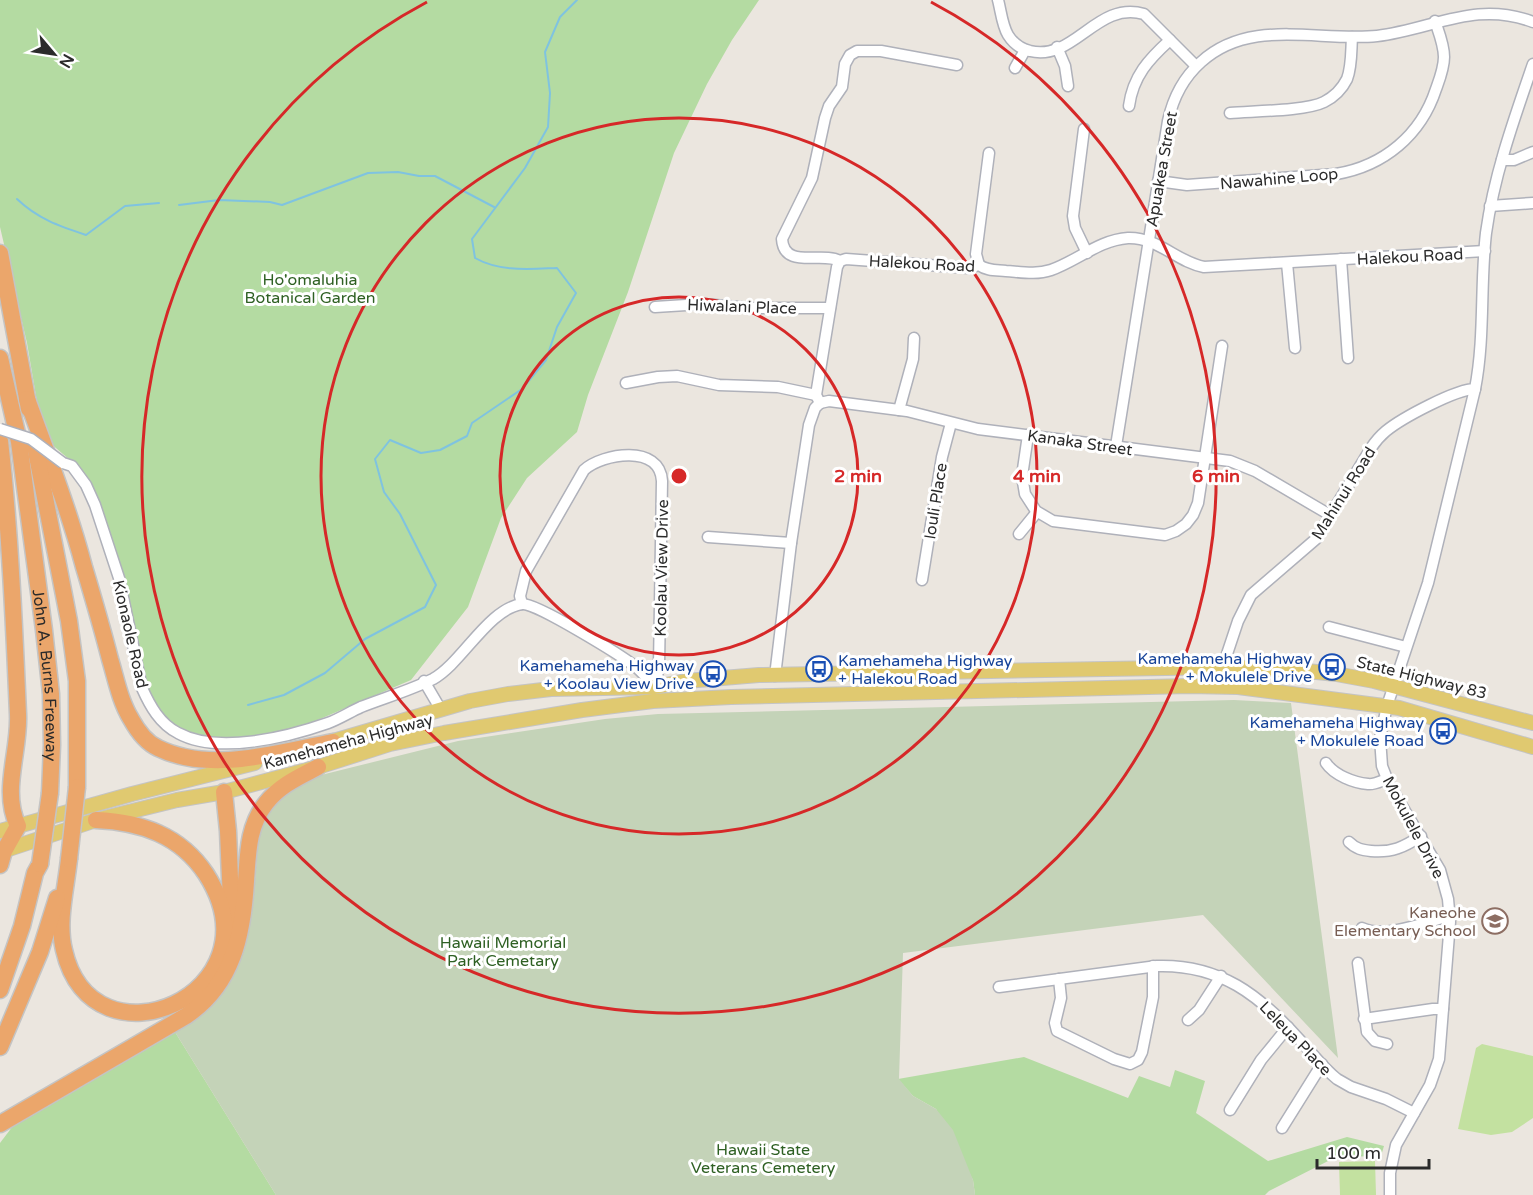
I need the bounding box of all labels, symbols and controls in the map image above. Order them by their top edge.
north arrow [24,24,84,84]
text: N [54,50,78,71]
street label: Apuakea Street [1142,110,1182,229]
street label: Nawahine Loop [1219,164,1339,194]
street label: Halekou Road [1356,244,1464,270]
street label: Halekou Road [868,251,976,277]
park label: Ho'omaluhia Botanical Garden [244,270,376,308]
street label: Hiwalani Place [687,295,797,319]
street label: Kanaka Street [1026,426,1134,460]
street label: Mahinui Road [1307,443,1380,544]
street label: Iouli Place [920,462,952,541]
text: 2 min [834,465,882,487]
text: 4 min [1013,465,1061,487]
text: 6 min [1192,465,1240,487]
centre of rings [669,466,689,486]
street label: Koolau View Drive [651,499,673,637]
street label: Kionaole Road [108,578,152,690]
street label: John A. Burns Freeway [28,588,61,762]
place label: Kamehameha Highway + Mokulele Drive [1138,649,1312,687]
place label: Kamehameha Highway + Halekou Road [838,651,1013,689]
bus stop icon: Kamehameha Highway + Mokulele Drive [1317,652,1347,682]
street label: State Highway 83 [1355,652,1489,704]
bus stop icon: Kamehameha Highway + Halekou Road [804,654,834,684]
place label: Kamehameha Highway + Koolau View Drive [520,656,694,694]
bus stop icon: Kamehameha Highway + Koolau View Drive [698,659,728,689]
street label: Kamehameha Highway [261,710,435,774]
place label: Kamehameha Highway + Mokulele Road [1250,713,1424,751]
bus stop icon: Kamehameha Highway + Mokulele Road [1428,716,1458,746]
street label: Mokulele Drive [1378,773,1448,882]
place label: Kaneohe Elementary School [1334,903,1476,941]
school or university icon: Kaneohe Elementary School [1480,906,1510,936]
park label: Hawaii Memorial Park Cemetary [440,933,566,971]
street label: Leleua Place [1255,997,1336,1080]
scale bar [1317,1132,1430,1170]
park label: Hawaii State Veterans Cemetery [691,1140,836,1178]
text: 100 m [1326,1142,1381,1164]

